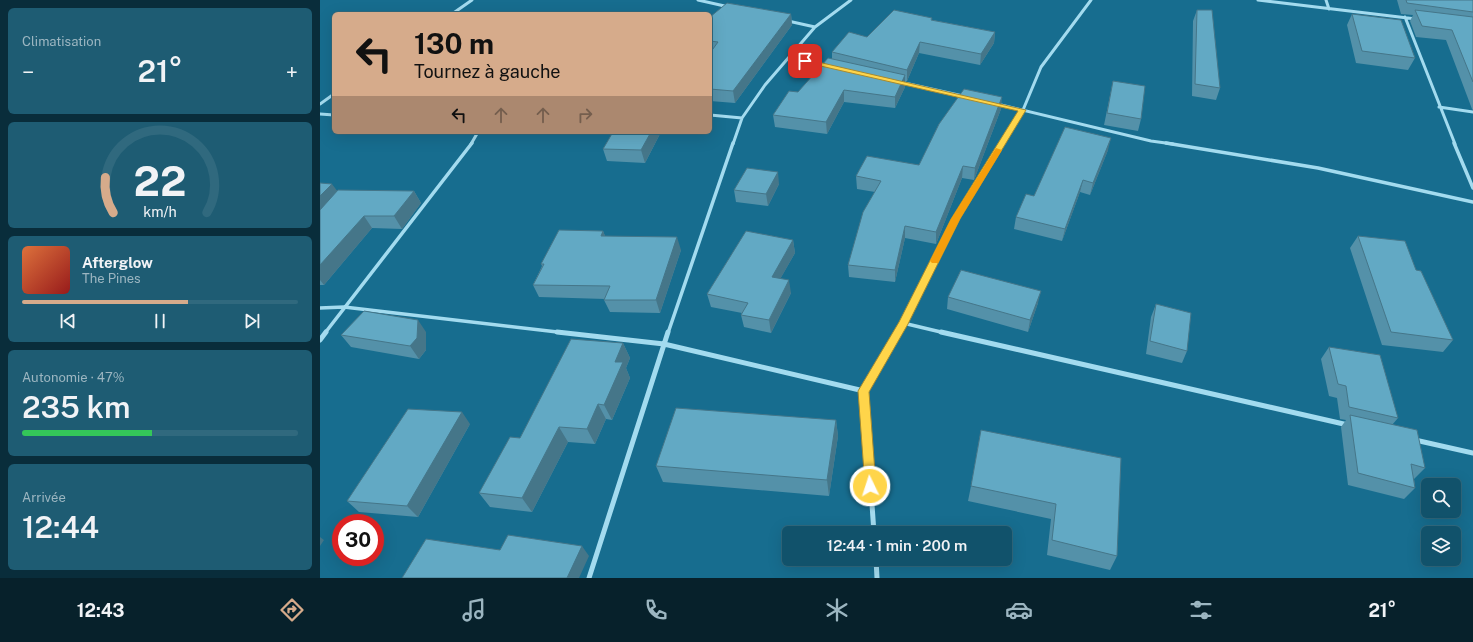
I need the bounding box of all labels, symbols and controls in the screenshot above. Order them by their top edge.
text: 130 m [414,27,494,60]
icon: left [348,28,400,80]
text: Climatisation [22,34,101,49]
pin [788,44,822,78]
icon: arrive [794,50,816,72]
text: 21° [137,53,183,89]
text: − [22,59,34,85]
text: + [286,59,298,85]
text: Tournez à gauche [414,61,561,82]
icon: left [448,104,470,126]
icon: ahead [490,104,512,126]
icon: ahead [532,104,554,126]
icon: right [574,104,596,126]
text: 22 [134,156,186,205]
text: km/h [143,203,177,220]
text: Afterglow [82,254,153,271]
text: The Pines [82,271,141,286]
icon: previous [57,310,79,332]
icon: pause [149,310,171,332]
icon: next [241,310,263,332]
text: Autonomie · 47% [22,370,124,385]
text: 235 km [22,389,130,425]
position arrow [849,465,891,507]
map controls [1421,478,1461,566]
button: search [1421,478,1461,518]
text: Arrivée [22,490,66,505]
text: 12:44 [22,509,99,545]
speed limit sign: 30 [332,514,384,566]
button: layers [1421,526,1461,566]
text: 12:44 · 1 min · 200 m [827,537,967,554]
icon: directions [278,596,306,624]
icon: music [460,596,488,624]
icon: phone [642,596,670,624]
icon: climate [823,596,851,624]
icon: car [1005,596,1033,624]
icon: filters [1187,596,1215,624]
text: 12:43 [77,600,125,621]
text: 21° [1368,600,1396,621]

